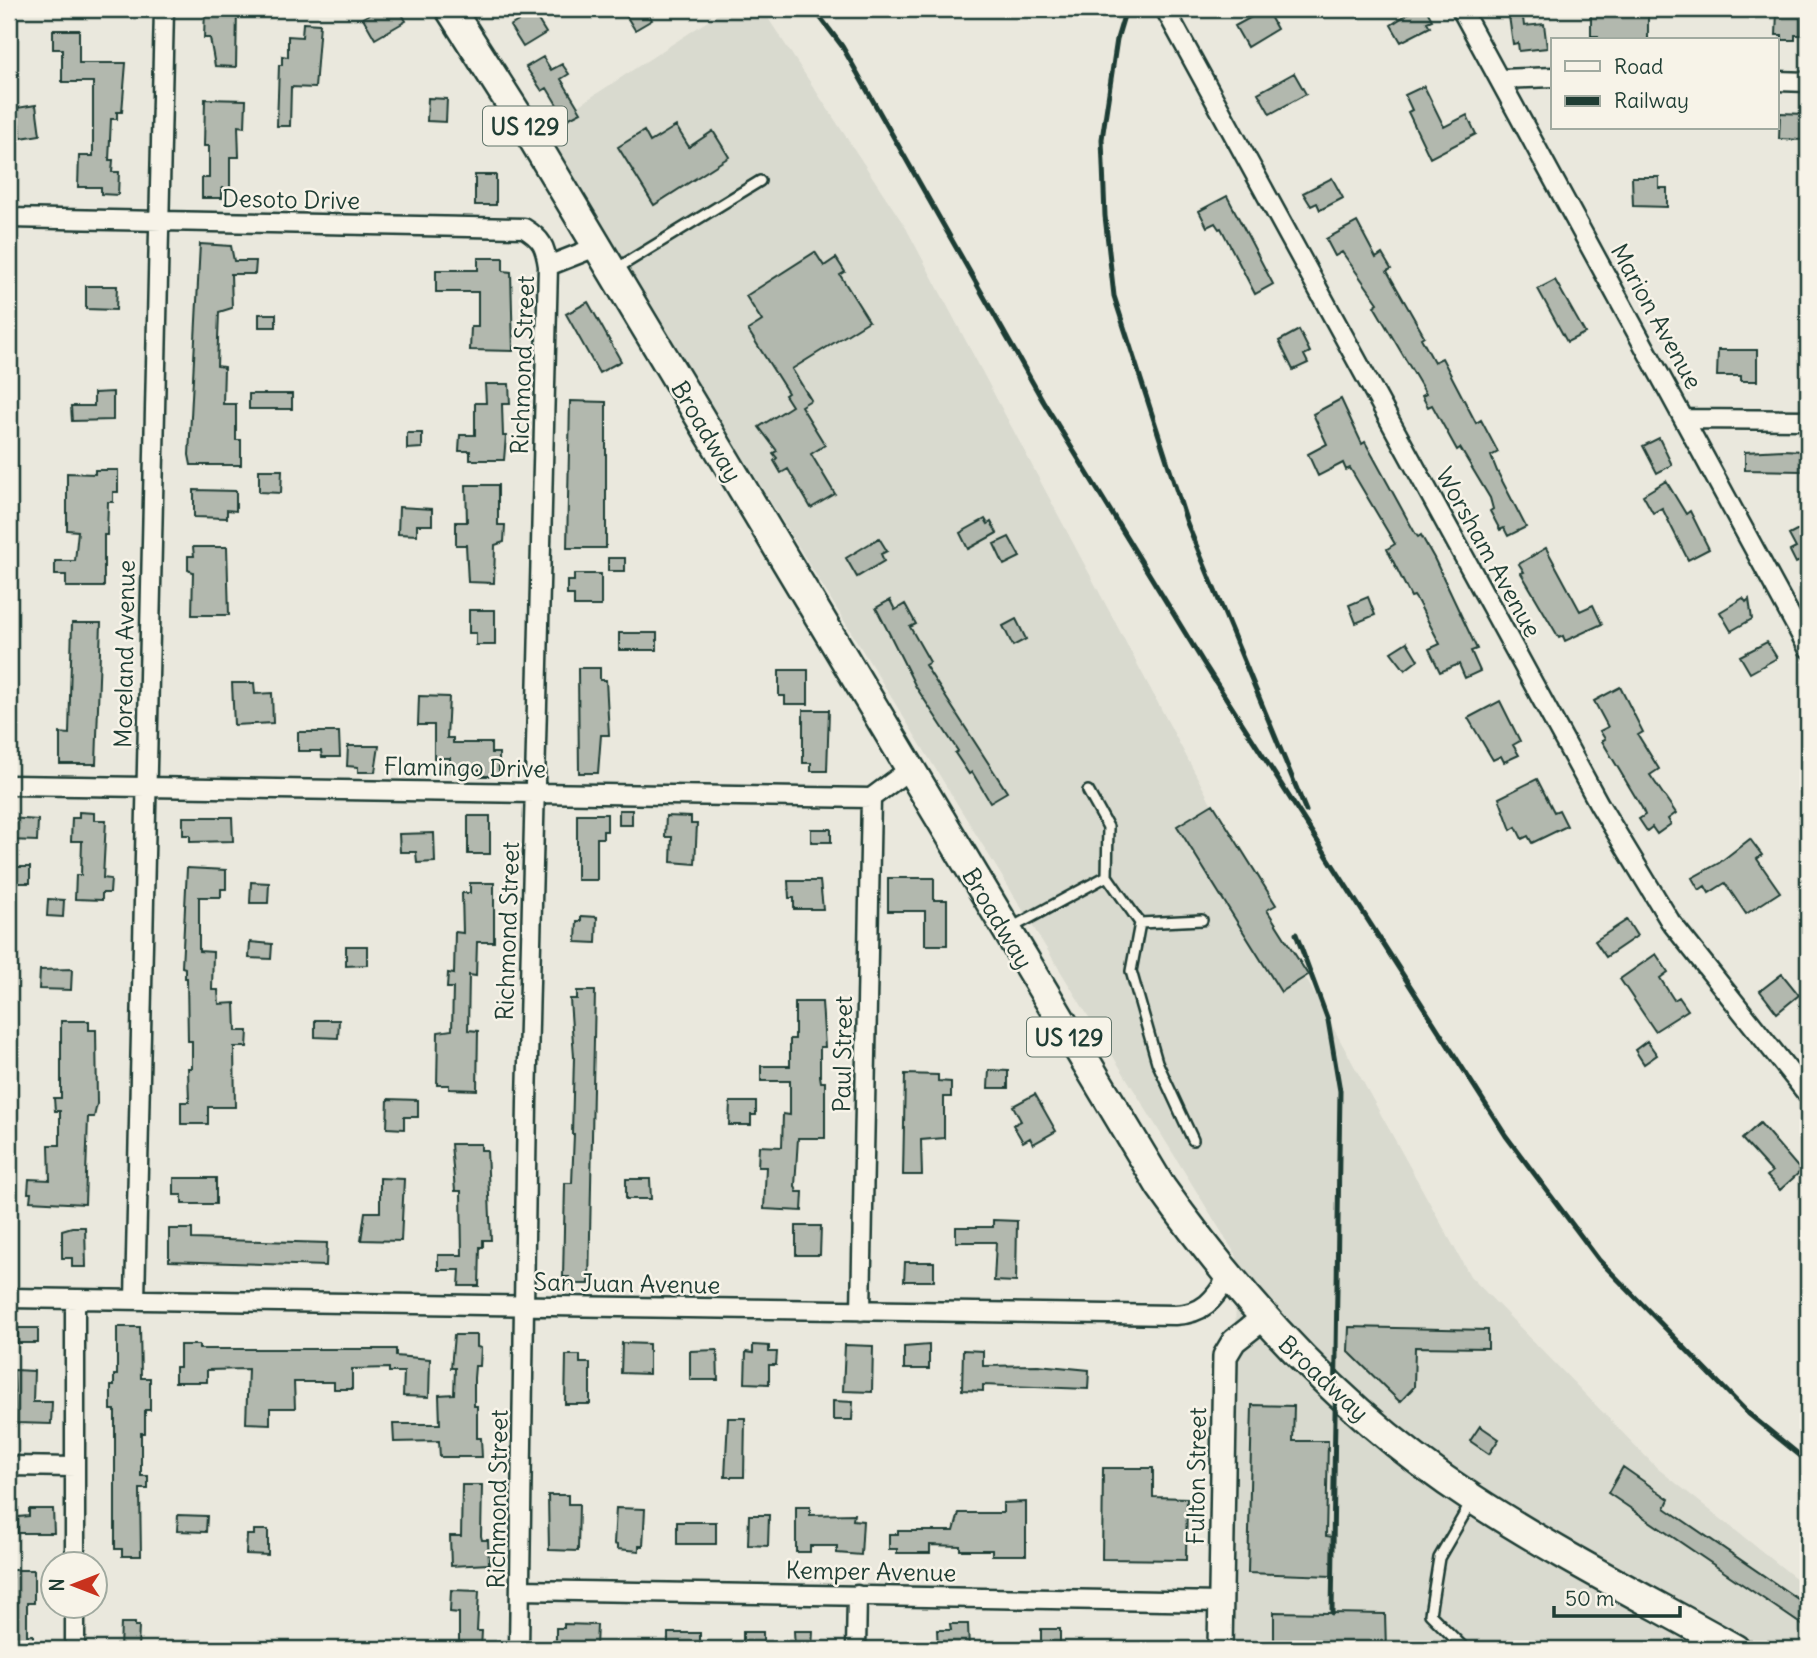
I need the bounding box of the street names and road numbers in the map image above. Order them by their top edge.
road number: US 129 [483,106,567,146]
street label: Desoto Drive [222,183,360,215]
street label: Marion Avenue [1605,238,1709,394]
street label: Richmond Street [504,275,540,455]
street label: Broadway [665,375,749,487]
street label: Worsham Avenue [1430,462,1548,642]
street label: Moreland Avenue [107,560,141,748]
street label: Flamingo Drive [384,751,546,783]
street label: Richmond Street [489,841,525,1021]
street label: Broadway [956,862,1040,974]
street label: Paul Street [826,995,858,1113]
road number: US 129 [1027,1018,1111,1056]
street label: San Juan Avenue [533,1266,721,1300]
street label: Broadway [1273,1329,1375,1427]
street label: Fulton Street [1180,1407,1212,1545]
street label: Richmond Street [480,1409,514,1589]
street label: Kemper Avenue [785,1555,957,1587]

